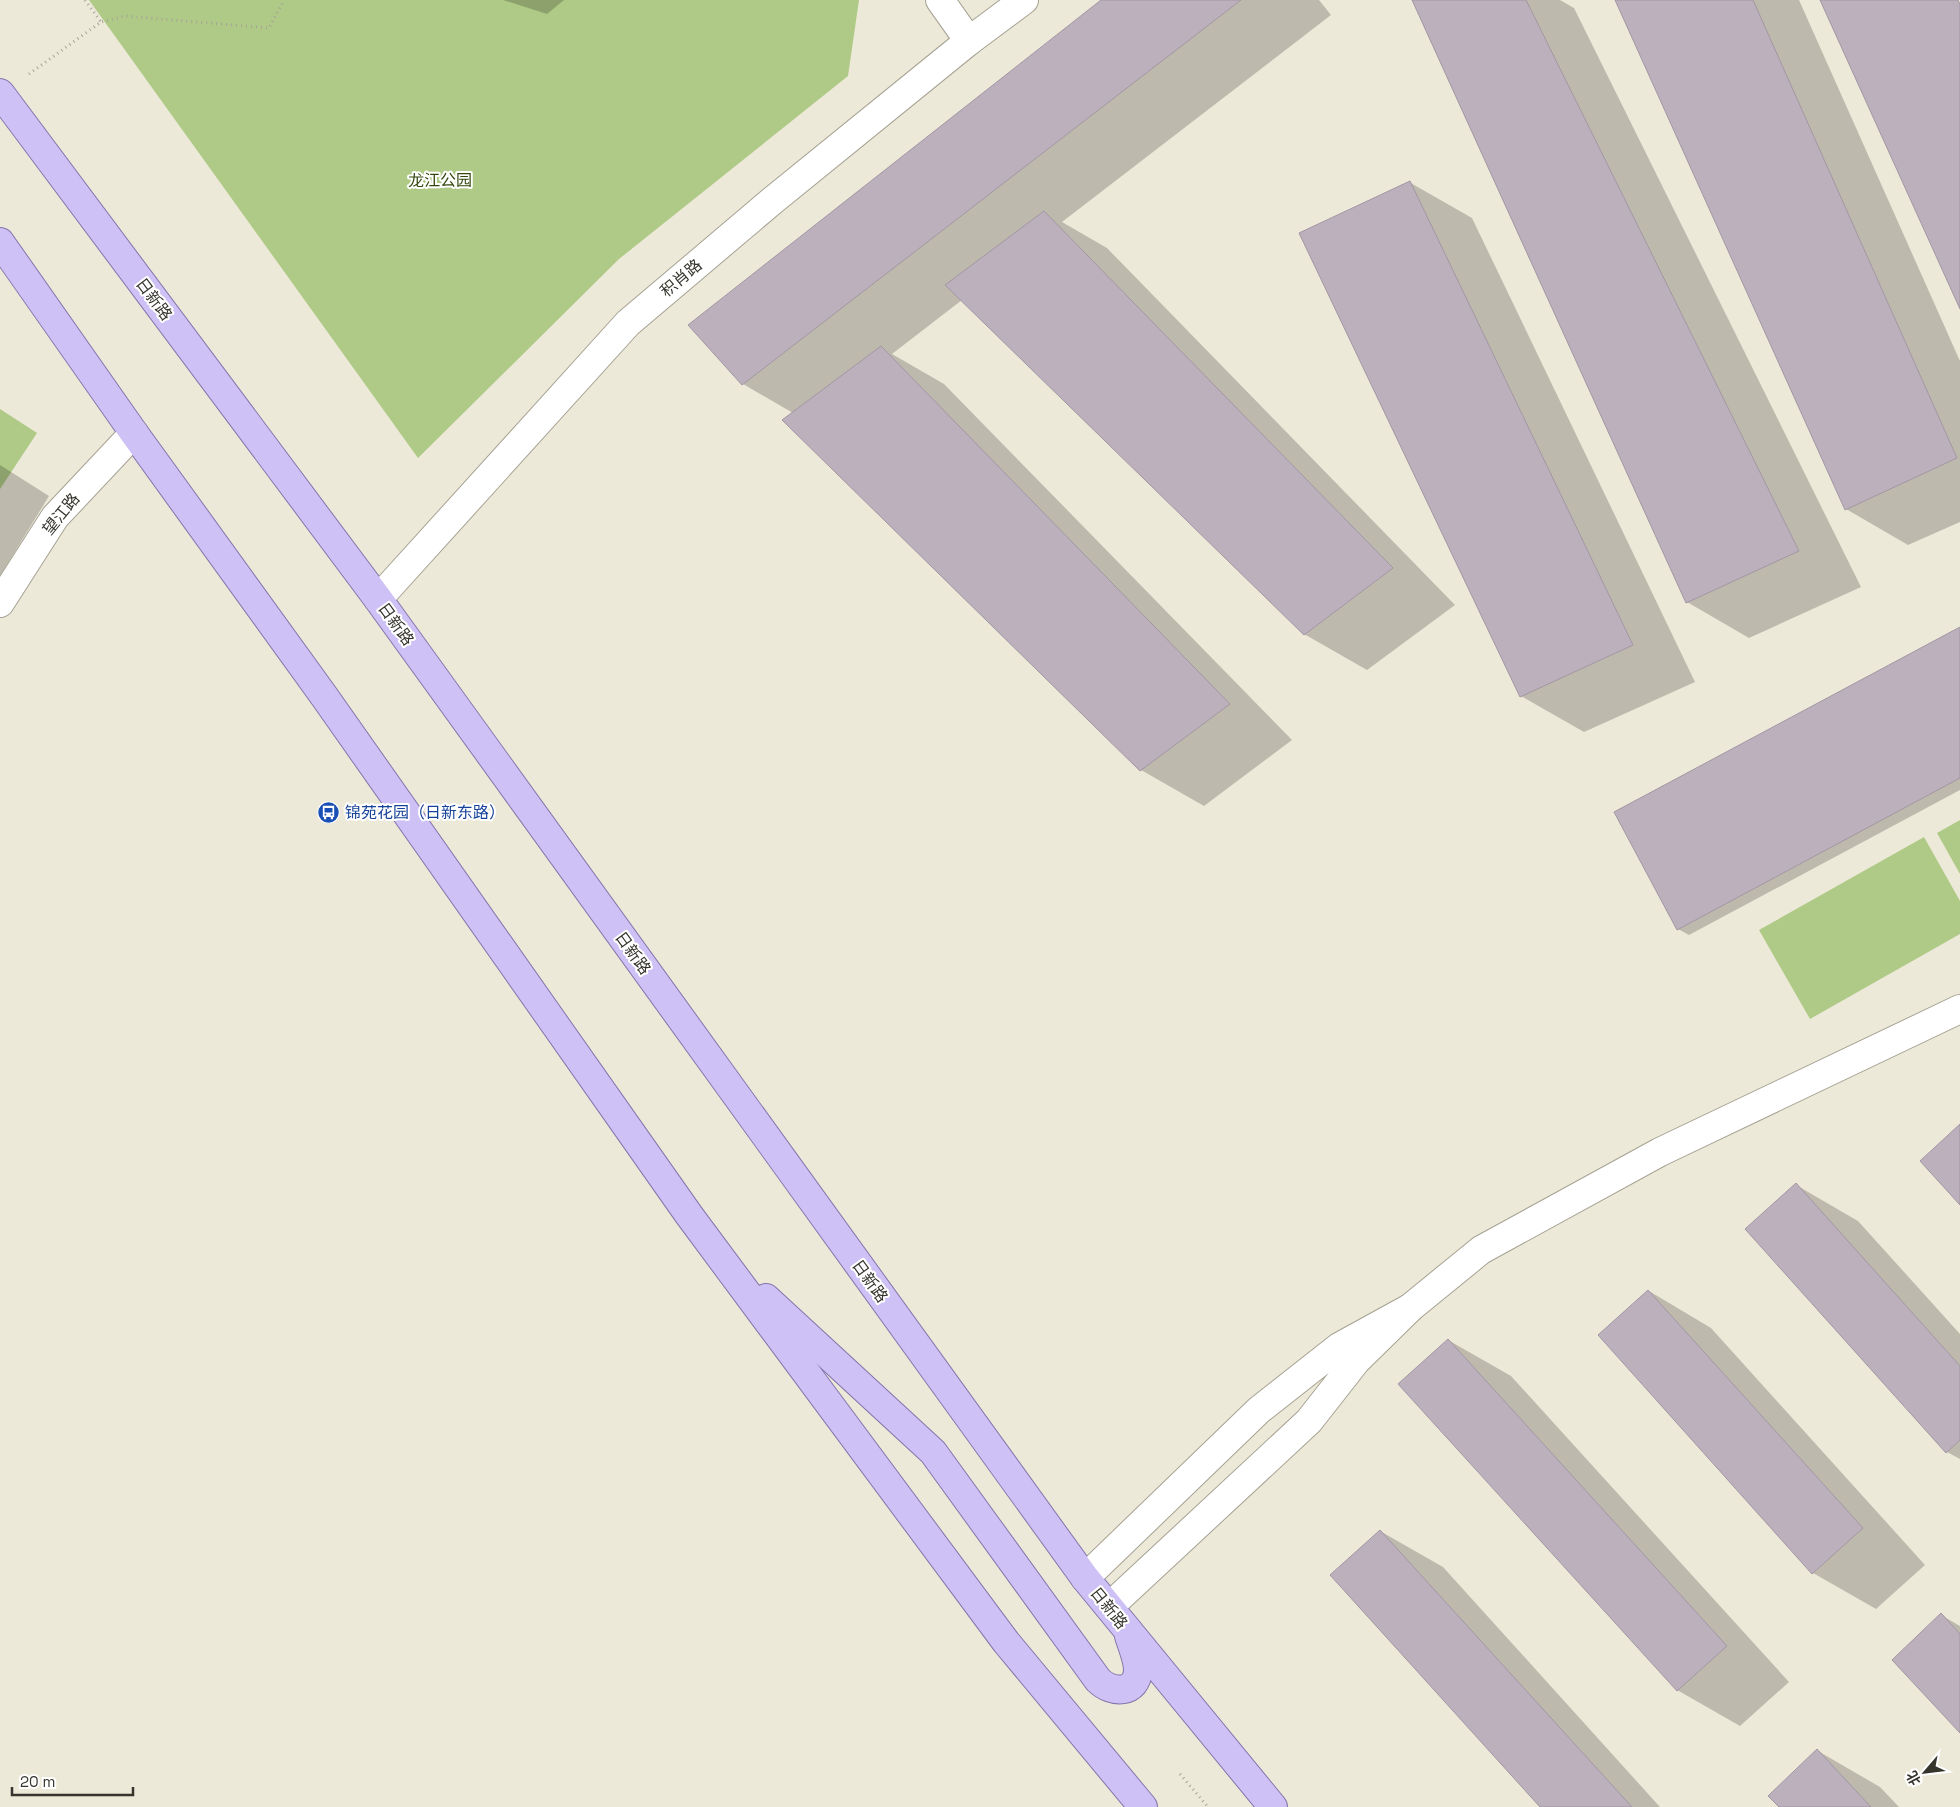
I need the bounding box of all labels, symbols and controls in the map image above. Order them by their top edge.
park label: 龙江公园 [408,170,472,191]
street label: 积肖路 [656,255,706,301]
street label: 日新路 [131,274,177,324]
street label: 望江路 [38,489,84,539]
street label: 日新路 [373,598,419,650]
bus stop icon: 锦苑花园（日新东路） [317,800,341,824]
place label: 锦苑花园（日新东路） [345,802,505,823]
street label: 日新路 [610,927,656,979]
street label: 日新路 [847,1255,893,1307]
street label: 日新路 [1086,1583,1132,1633]
north arrow [1900,1747,1950,1797]
scale bar [12,1764,134,1796]
text: 北 [1902,1768,1925,1789]
text: 20 m [20,1772,55,1791]

